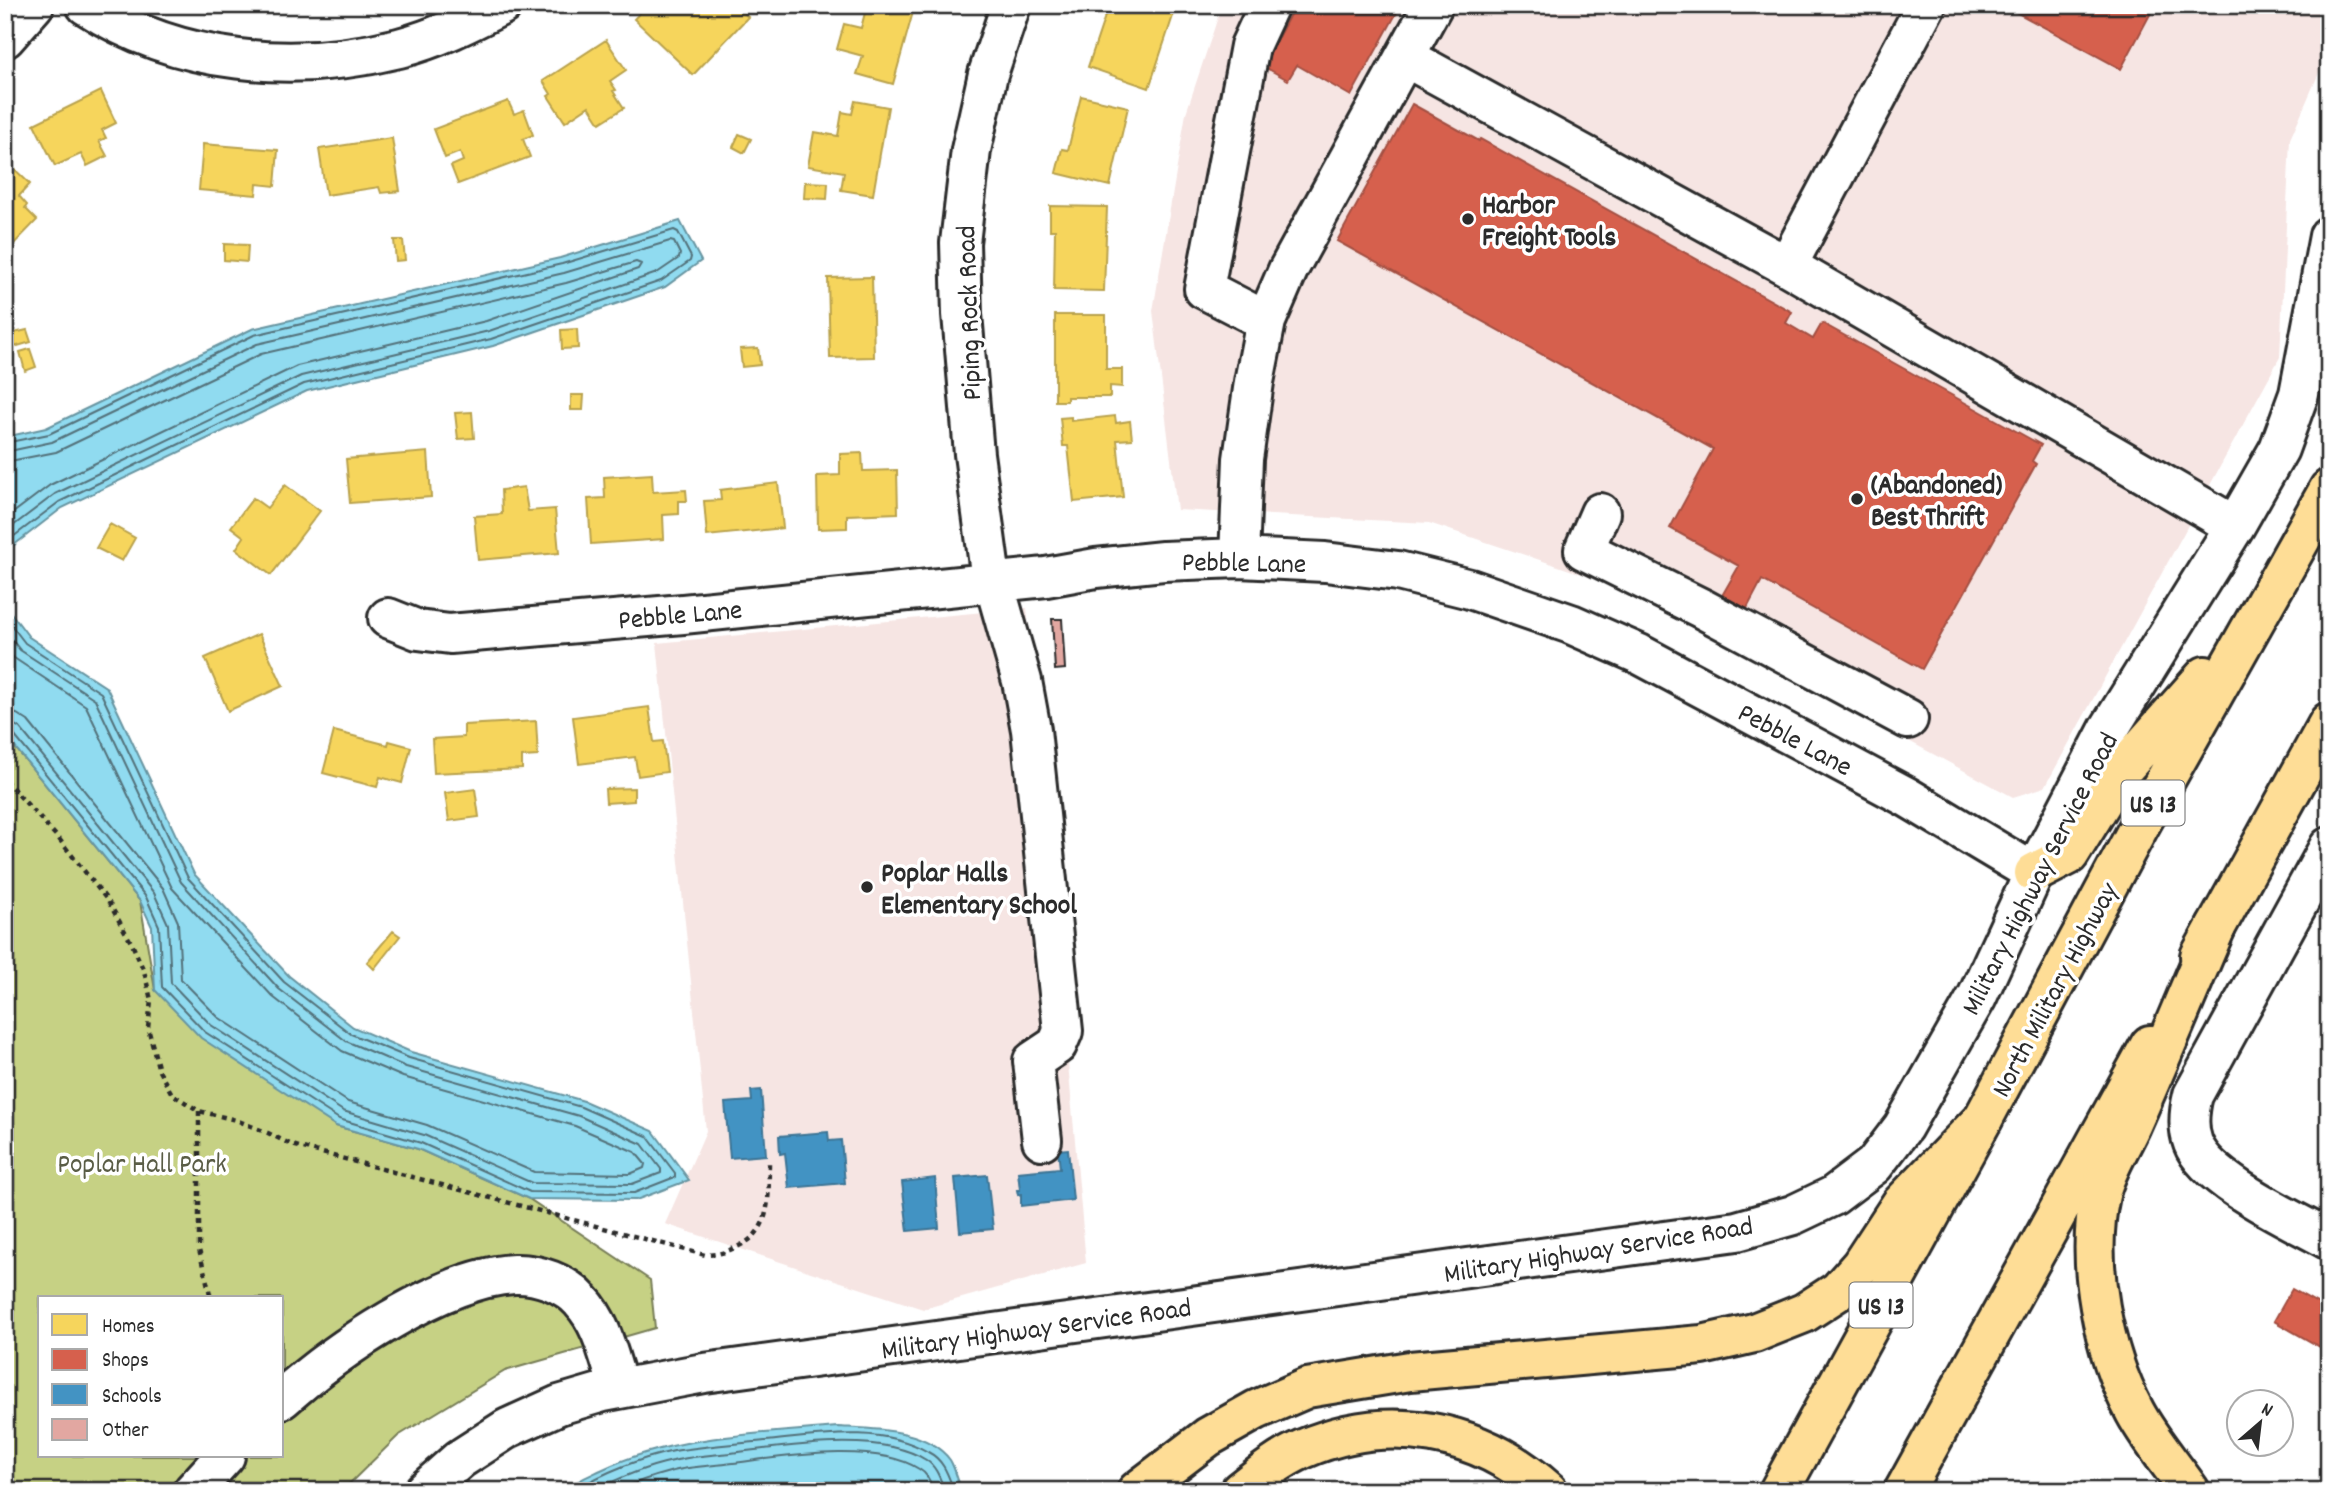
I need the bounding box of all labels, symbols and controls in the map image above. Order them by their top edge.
place label: Harbor Freight Tools [1482,188,1616,260]
marker: Harbor Freight Tools [1460,211,1476,227]
street label: Piping Rock Road [949,225,995,401]
place label: (Abandoned) Best Thrift [1871,468,2002,540]
marker: (Abandoned) Best Thrift [1849,491,1865,507]
street label: Pebble Lane [1181,545,1307,587]
street label: Pebble Lane [617,593,744,643]
street label: Pebble Lane [1729,696,1858,789]
street label: Military Highway Service Road [1954,727,2131,1024]
road number: US 13 [2122,780,2184,825]
place label: Poplar Halls Elementary School [881,856,1077,928]
street label: North Military Highway [1984,876,2131,1106]
marker: Poplar Halls Elementary School [859,879,875,895]
park label: Poplar Hall Park [57,1147,227,1187]
street label: Military Highway Service Road [1441,1209,1756,1297]
road number: US 13 [1850,1282,1912,1328]
street label: Military Highway Service Road [879,1290,1194,1374]
legend [38,1296,284,1458]
text: Homes [102,1313,155,1343]
text: Shops [102,1347,149,1377]
text: Schools [102,1383,162,1413]
north arrow [2226,1388,2296,1458]
text: N [2256,1397,2277,1425]
text: Other [102,1417,149,1447]

